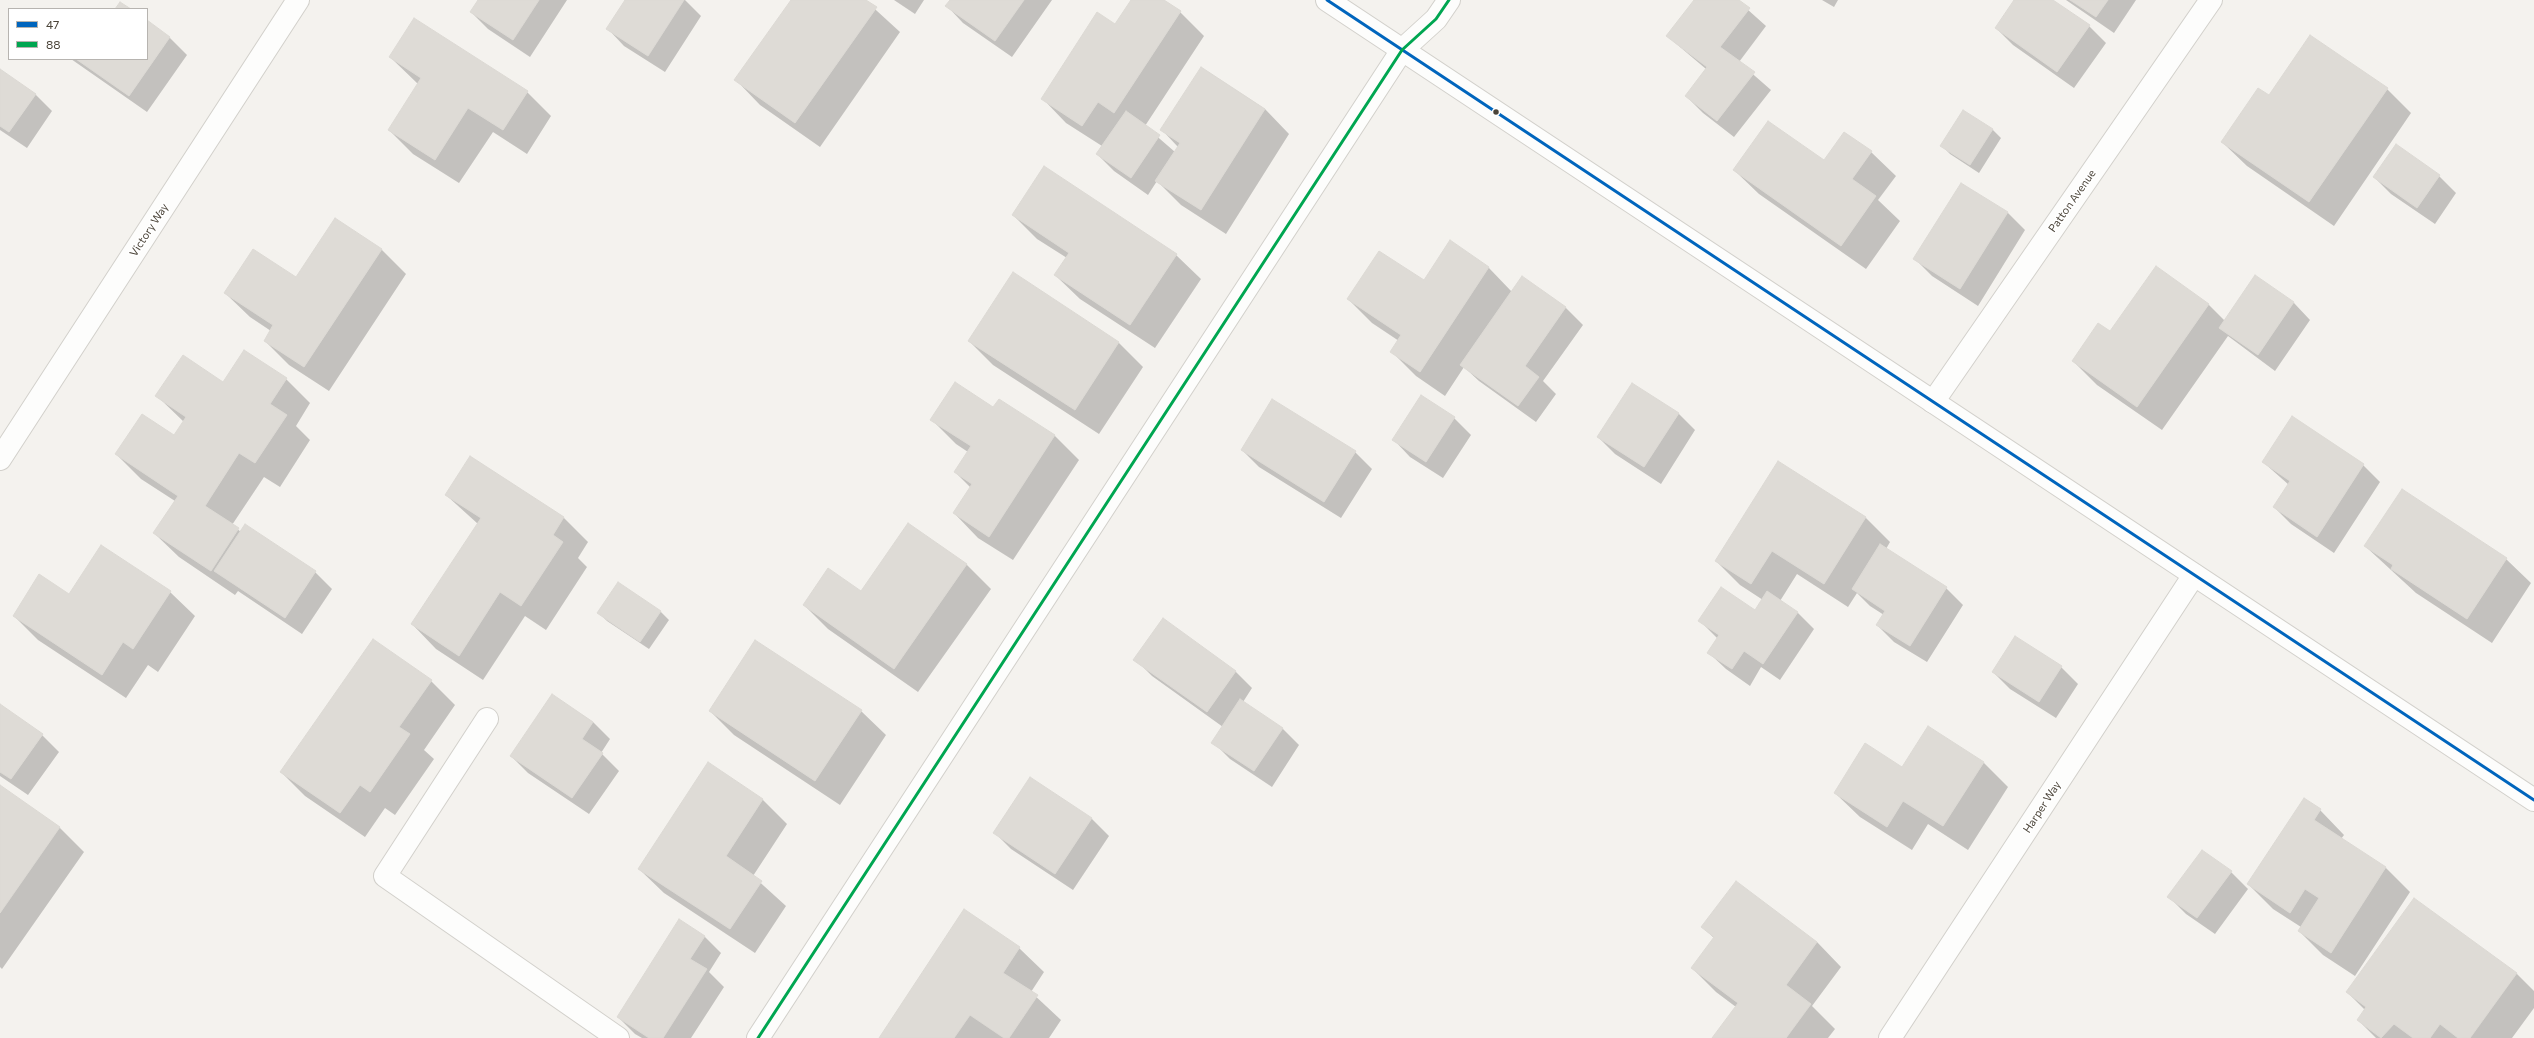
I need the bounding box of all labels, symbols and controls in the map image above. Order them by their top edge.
legend [8,8,148,60]
text: 47 [46,17,59,31]
text: 88 [46,37,61,51]
unlabelled marker [1491,107,1501,117]
street label: Patton Avenue [2046,167,2098,235]
street label: Victory Way [127,201,171,259]
street label: Harper Way [2020,779,2064,835]

